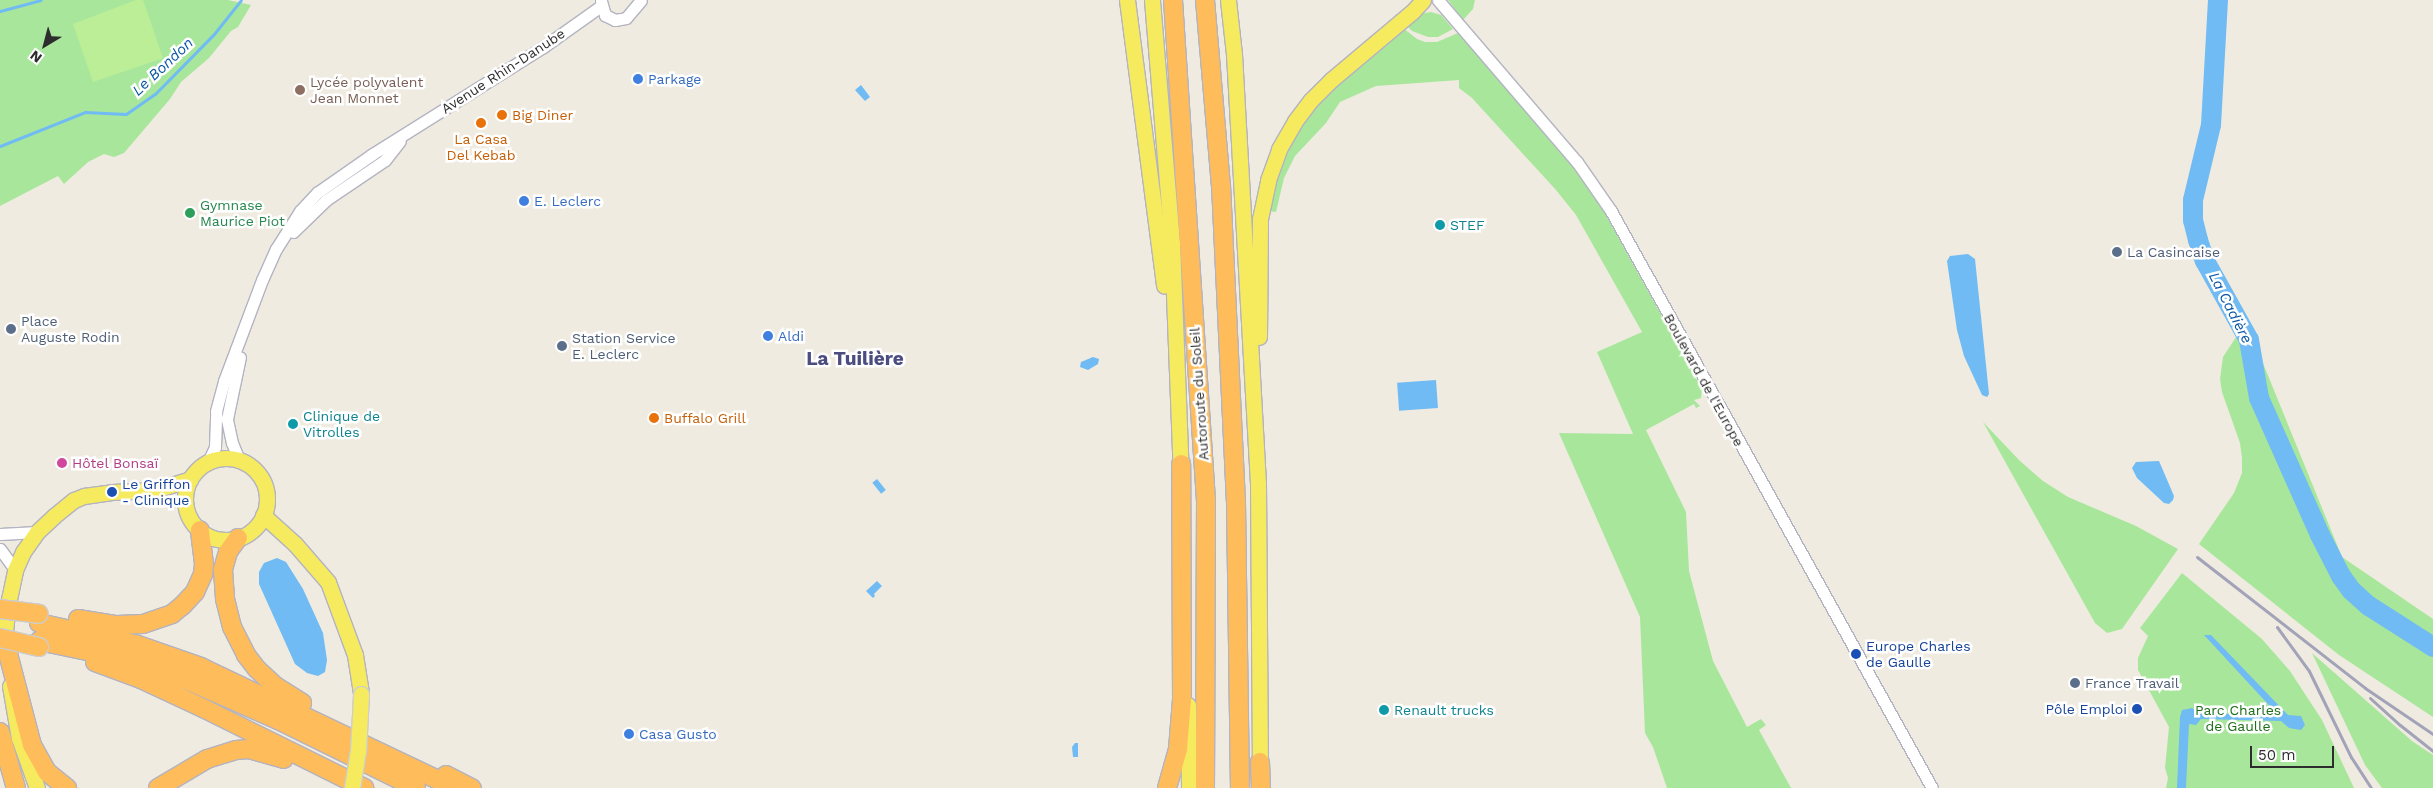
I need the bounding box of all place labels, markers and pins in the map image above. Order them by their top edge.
place label: Parkage [648,71,701,87]
marker: Parkage [632,73,644,85]
place label: Lycée polyvalent Jean Monnet [310,74,423,106]
marker: Lycée polyvalent Jean Monnet [294,84,306,96]
place label: Big Diner [512,107,573,123]
marker: Big Diner [496,109,508,121]
marker: La Casa Del Kebab [475,117,487,129]
place label: La Casa Del Kebab [446,131,516,164]
place label: E. Leclerc [534,193,601,209]
marker: E. Leclerc [518,195,530,207]
place label: Gymnase Maurice Piot [200,197,285,230]
marker: Gymnase Maurice Piot [184,207,196,219]
place label: STEF [1450,217,1484,233]
marker: STEF [1434,219,1446,231]
place label: La Casincaise [2127,244,2220,260]
marker: La Casincaise [2111,246,2123,258]
place label: Place Auguste Rodin [21,313,120,346]
marker: Place Auguste Rodin [5,323,17,335]
place label: Aldi [778,328,804,344]
place label: Station Service E. Leclerc [572,330,676,362]
marker: Aldi [762,330,774,342]
marker: Station Service E. Leclerc [556,340,568,352]
place label: Clinique de Vitrolles [303,408,380,441]
place label: Buffalo Grill [664,410,746,426]
marker: Buffalo Grill [648,412,660,424]
marker: Clinique de Vitrolles [287,418,299,430]
place label: Hôtel Bonsaï [72,455,159,471]
marker: Hôtel Bonsaï [56,457,68,469]
place label: Le Griffon - Clinique [122,476,190,508]
marker: Le Griffon - Clinique [106,486,118,498]
place label: Europe Charles de Gaulle [1866,638,1971,670]
marker: Europe Charles de Gaulle [1850,648,1862,660]
place label: France Travail [2085,675,2179,691]
marker: France Travail [2069,677,2081,689]
place label: Pôle Emploi [2046,701,2127,717]
place label: Renault trucks [1394,702,1494,718]
marker: Pôle Emploi [2131,703,2143,715]
marker: Renault trucks [1378,704,1390,716]
place label: Casa Gusto [639,726,717,742]
marker: Casa Gusto [623,728,635,740]

